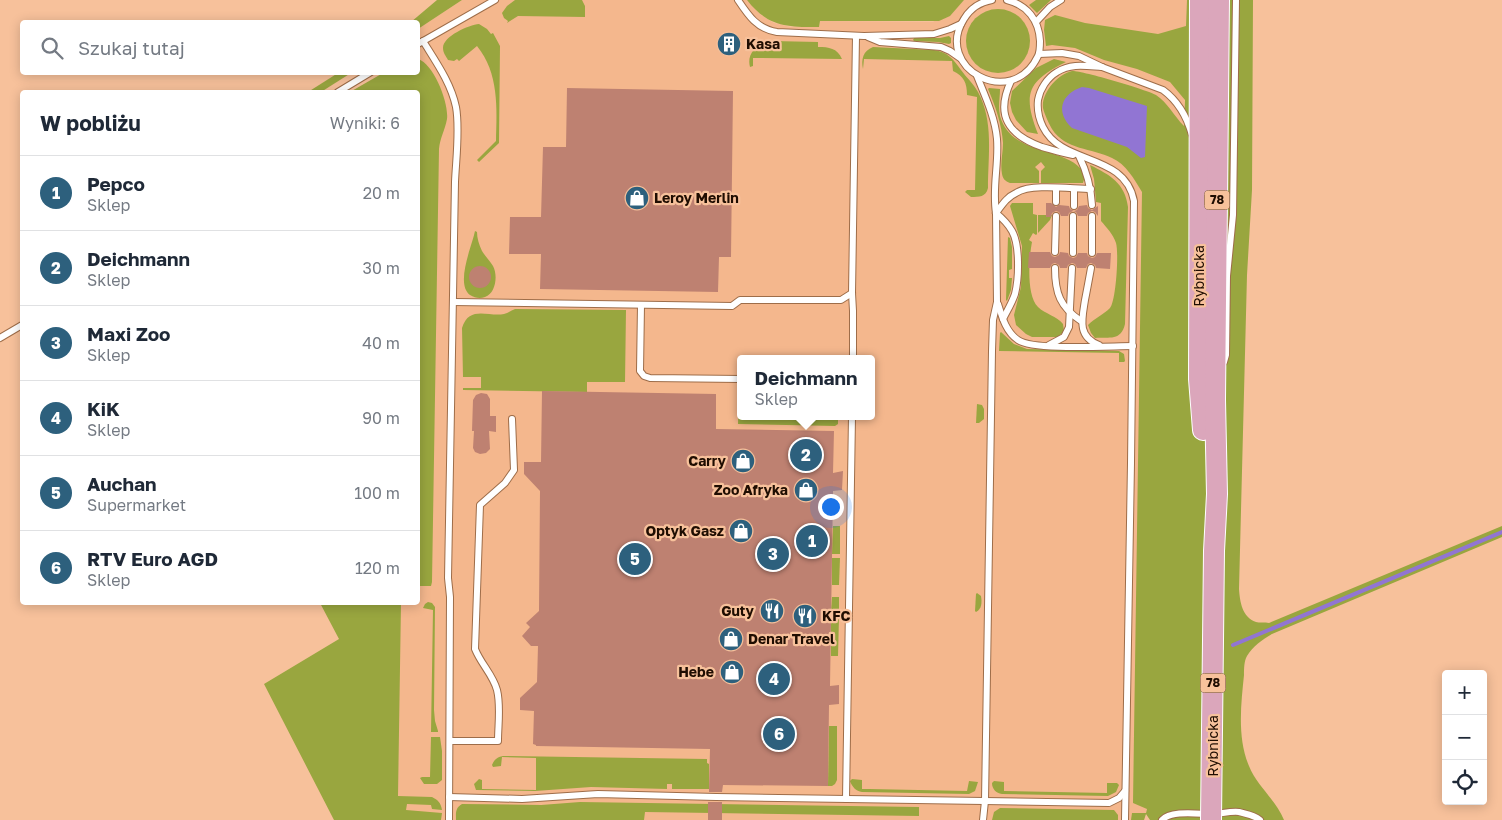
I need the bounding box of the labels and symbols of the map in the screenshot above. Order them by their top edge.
building icon: Kasa [716,31,742,57]
place label: Kasa [746,35,780,52]
shop icon: Leroy Merlin [624,185,650,211]
place label: Leroy Merlin [654,189,739,206]
road number: 78 [1204,190,1230,210]
street label: Rybnicka [1190,245,1207,307]
pin: 2 [790,436,822,474]
shop icon: Carry [730,448,756,474]
place label: Carry [688,452,727,469]
shop icon: Zoo Afryka [793,477,819,503]
place label: Zoo Afryka [714,481,788,498]
your location [818,494,844,520]
shop icon: Optyk Gasz [728,518,754,544]
place label: Optyk Gasz [646,522,724,539]
pin: 1 [796,522,828,560]
pin: 3 [757,535,789,573]
pin: 5 [619,540,651,578]
restaurant icon: Guty [759,598,785,624]
place label: Guty [721,602,755,619]
restaurant icon: KFC [792,603,818,629]
place label: KFC [822,607,850,624]
shop icon: Denar Travel [718,626,744,652]
place label: Denar Travel [748,630,835,647]
shop icon: Hebe [719,659,745,685]
pin: 4 [758,660,790,698]
place label: Hebe [678,663,714,680]
road number: 78 [1200,674,1226,692]
pin: 6 [763,715,795,753]
street label: Rybnicka [1204,715,1221,777]

